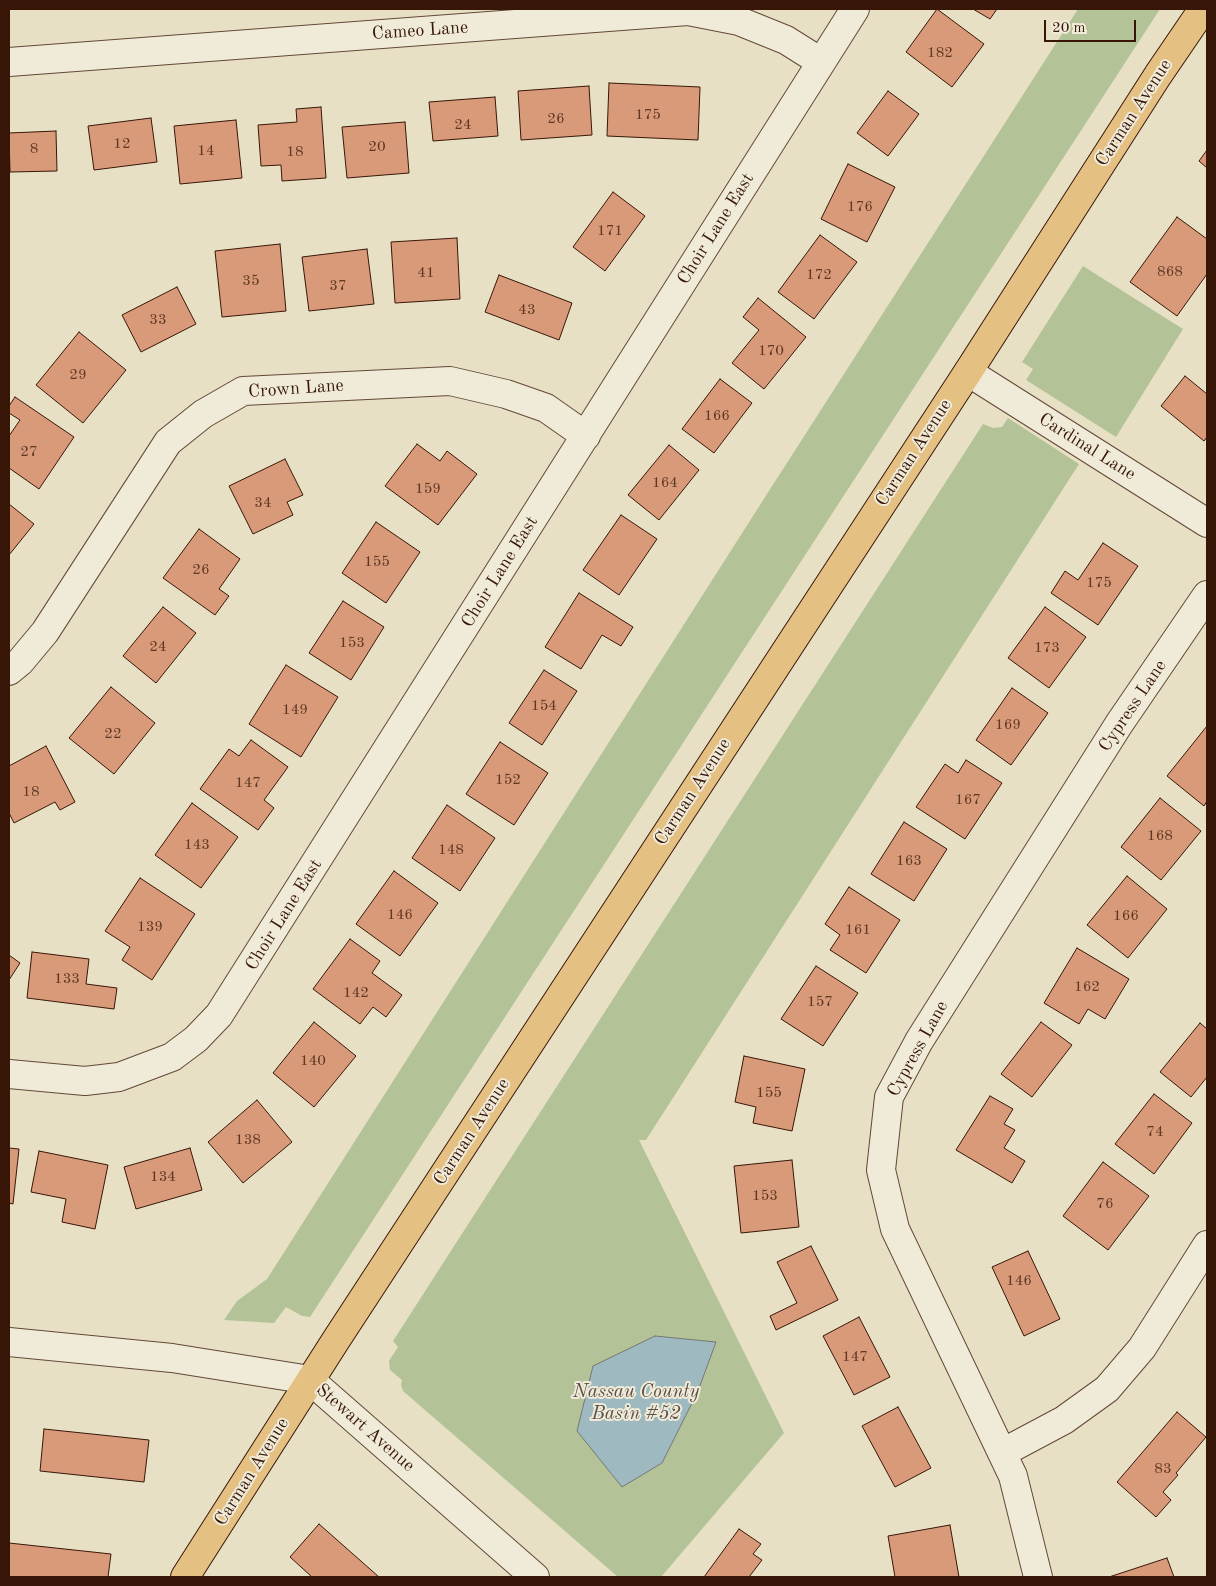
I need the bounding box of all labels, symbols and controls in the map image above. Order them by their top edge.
scale bar [1046,10,1138,42]
street label: Cameo Lane [371,17,469,45]
text: 20 m [1052,21,1086,36]
house number: 182 [927,44,953,62]
street label: Carman Avenue [1091,55,1177,171]
house number: 175 [635,106,661,124]
house number: 26 [547,110,565,128]
house number: 24 [454,116,472,134]
house number: 12 [113,135,131,153]
house number: 20 [368,138,386,156]
house number: 8 [30,140,38,158]
house number: 14 [197,142,215,160]
house number: 18 [286,143,304,161]
street label: Choir Lane East [673,169,759,289]
house number: 176 [847,198,873,216]
house number: 171 [597,222,623,240]
house number: 868 [1157,263,1183,281]
house number: 41 [417,264,435,282]
house number: 172 [806,266,832,284]
house number: 35 [242,272,260,290]
house number: 37 [329,277,347,295]
house number: 43 [518,301,536,319]
house number: 33 [149,311,167,329]
house number: 170 [758,342,784,360]
house number: 29 [69,366,87,384]
street label: Crown Lane [247,375,345,403]
street label: Carman Avenue [871,395,957,511]
house number: 166 [704,407,730,425]
street label: Cardinal Lane [1035,409,1139,485]
house number: 27 [20,443,38,461]
house number: 164 [652,474,678,492]
house number: 159 [415,480,441,498]
house number: 34 [254,494,272,512]
street label: Choir Lane East [457,512,543,632]
house number: 155 [364,553,390,571]
house number: 26 [192,561,210,579]
house number: 175 [1086,574,1112,592]
house number: 153 [339,634,365,652]
house number: 24 [149,638,167,656]
house number: 173 [1034,639,1060,657]
street label: Cypress Lane [1094,656,1172,756]
house number: 154 [531,697,557,715]
house number: 149 [282,701,308,719]
house number: 169 [995,716,1021,734]
house number: 22 [104,725,122,743]
street label: Carman Avenue [650,734,736,850]
house number: 152 [495,771,521,789]
house number: 147 [235,774,261,792]
house number: 18 [22,783,40,801]
house number: 167 [955,791,981,809]
house number: 168 [1147,827,1173,845]
house number: 143 [184,836,210,854]
house number: 148 [438,841,464,859]
house number: 163 [896,852,922,870]
street label: Choir Lane East [241,855,327,975]
house number: 146 [387,906,413,924]
house number: 166 [1113,907,1139,925]
house number: 139 [137,918,163,936]
house number: 161 [845,921,871,939]
house number: 133 [54,970,80,988]
house number: 162 [1074,978,1100,996]
house number: 142 [343,984,369,1002]
house number: 157 [807,993,833,1011]
street label: Cypress Lane [883,997,953,1101]
house number: 140 [300,1052,326,1070]
street label: Carman Avenue [429,1074,515,1190]
house number: 155 [756,1084,782,1102]
house number: 74 [1146,1123,1164,1141]
house number: 138 [235,1131,261,1149]
house number: 134 [150,1168,176,1186]
house number: 153 [752,1187,778,1205]
house number: 76 [1096,1195,1114,1213]
house number: 146 [1006,1272,1032,1290]
house number: 147 [842,1348,868,1366]
street label: Stewart Avenue [311,1379,419,1477]
water label: Nassau County Basin #52 [573,1381,699,1425]
street label: Carman Avenue [210,1414,294,1530]
house number: 83 [1154,1460,1172,1478]

